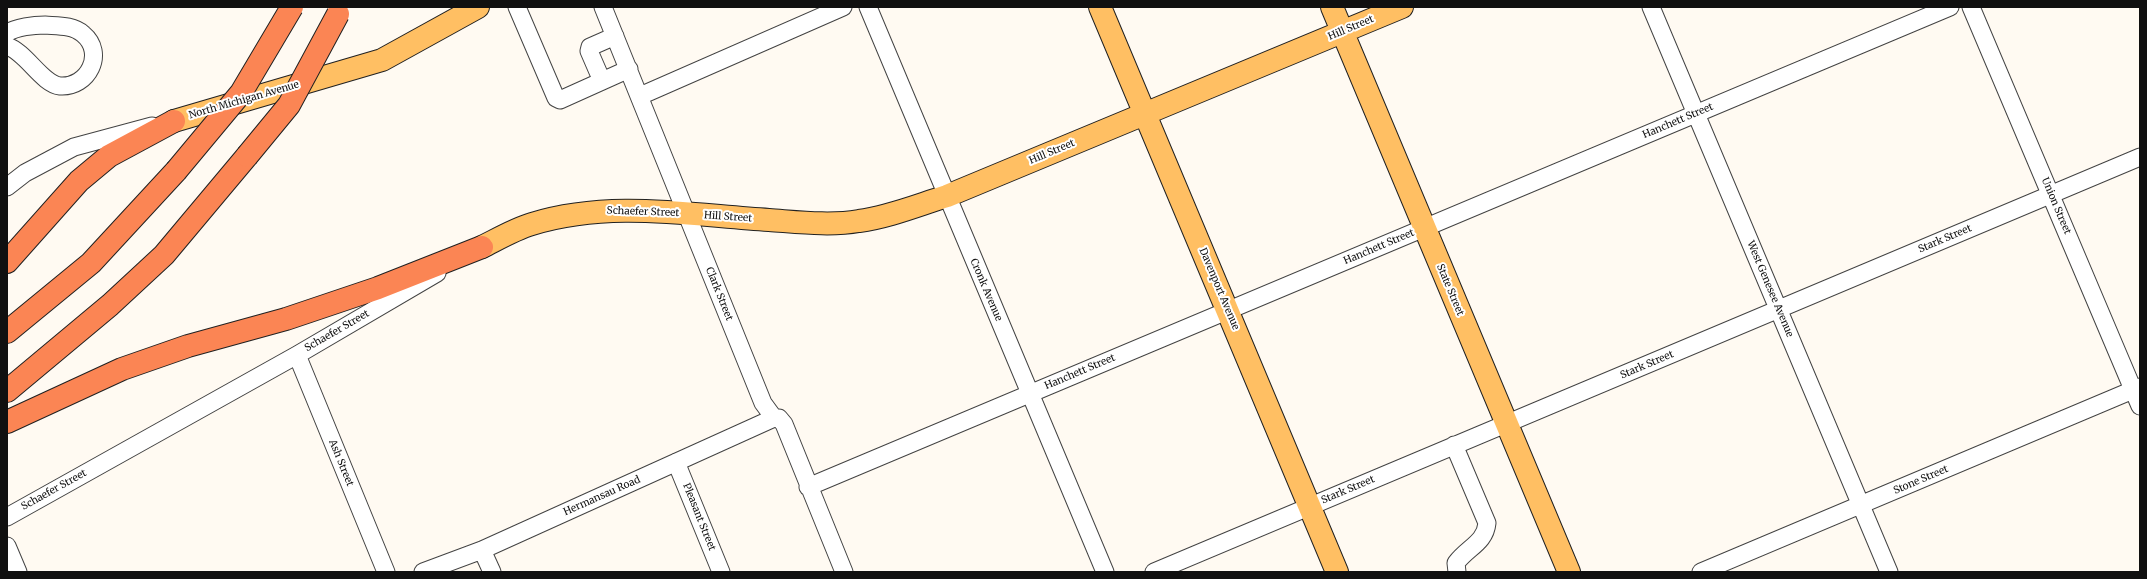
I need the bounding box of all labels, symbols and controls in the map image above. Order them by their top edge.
street label: Hill Street [1326,13,1376,43]
street label: North Michigan Avenue [188,79,300,121]
street label: Hanchett Street [1641,101,1715,141]
street label: Hill Street [1027,137,1077,167]
street label: Union Street [2039,176,2073,236]
street label: Schaefer Street [607,205,679,219]
street label: Hill Street [703,209,753,225]
street label: Stark Street [1917,222,1973,256]
street label: Hanchett Street [1342,227,1416,267]
street label: West Genesee Avenue [1744,239,1796,339]
street label: Davenport Avenue [1196,246,1242,332]
street label: Cronk Avenue [967,257,1005,323]
street label: State Street [1434,262,1466,318]
street label: Clark Street [703,266,735,322]
street label: Schaefer Street [303,308,371,354]
street label: Stark Street [1619,348,1675,382]
street label: Hanchett Street [1043,352,1117,392]
street label: Ash Street [326,438,356,488]
street label: Stone Street [1892,463,1950,497]
street label: Schaefer Street [19,467,89,513]
street label: Stark Street [1320,473,1376,507]
street label: Hermansau Road [562,474,642,518]
street label: Pleasant Street [680,481,718,553]

